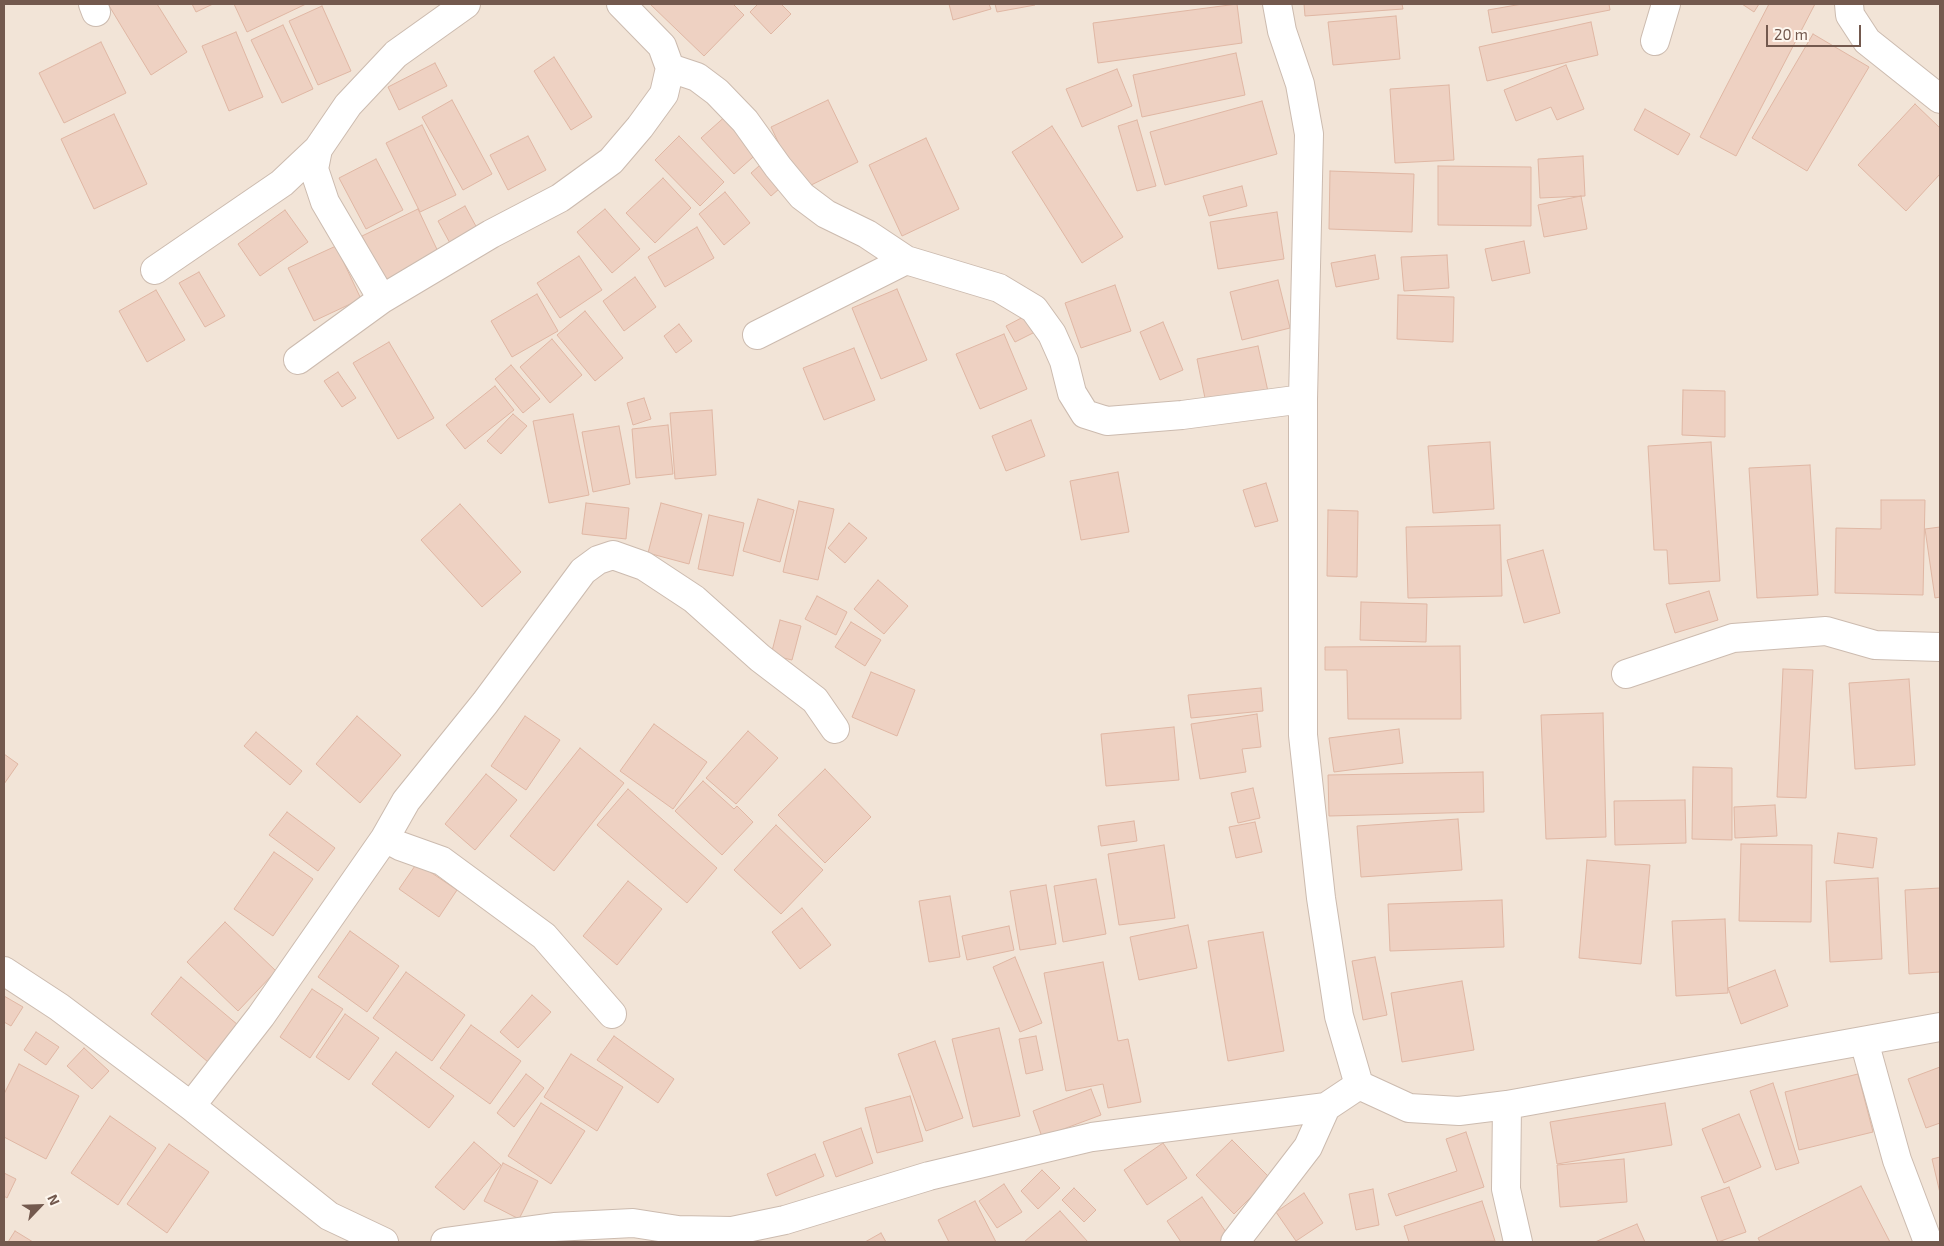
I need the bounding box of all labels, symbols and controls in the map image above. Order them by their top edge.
scale bar [1769,15,1864,47]
text: 20 m [1774,25,1808,43]
north arrow [15,1181,65,1231]
text: N [44,1192,64,1208]

